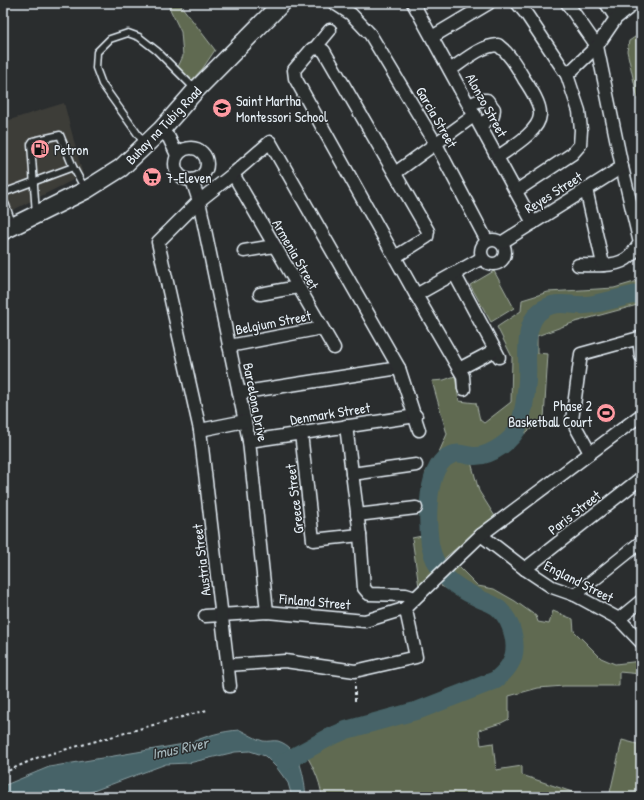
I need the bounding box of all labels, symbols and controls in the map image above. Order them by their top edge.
street label: Alonzo Street [462,70,512,140]
street label: Buhay na Tubig Road [121,81,206,169]
street label: Garcia Street [412,83,462,151]
place label: Saint Martha Montessori School [236,91,328,126]
school or university icon: Saint Martha Montessori School [211,97,233,119]
fuel station icon: Petron [29,138,51,160]
place label: Petron [54,140,88,159]
supermarket icon: 7-Eleven [141,166,163,188]
street label: Reyes Street [521,167,586,218]
place label: 7-Eleven [166,168,212,187]
street label: Armenia Street [268,215,324,293]
street label: Belgium Street [234,305,313,340]
street label: Barcelona Drive [239,361,273,443]
place label: Phase 2 Basketball Court [508,396,592,431]
street label: Denmark Street [289,397,371,429]
sports icon: Phase 2 Basketball Court [595,402,617,424]
street label: Greece Street [280,463,308,535]
street label: Paris Street [544,485,604,539]
street label: Austria Street [187,523,215,597]
street label: England Street [541,555,617,608]
street label: Finland Street [278,588,352,614]
water label: Imus River [150,731,212,764]

